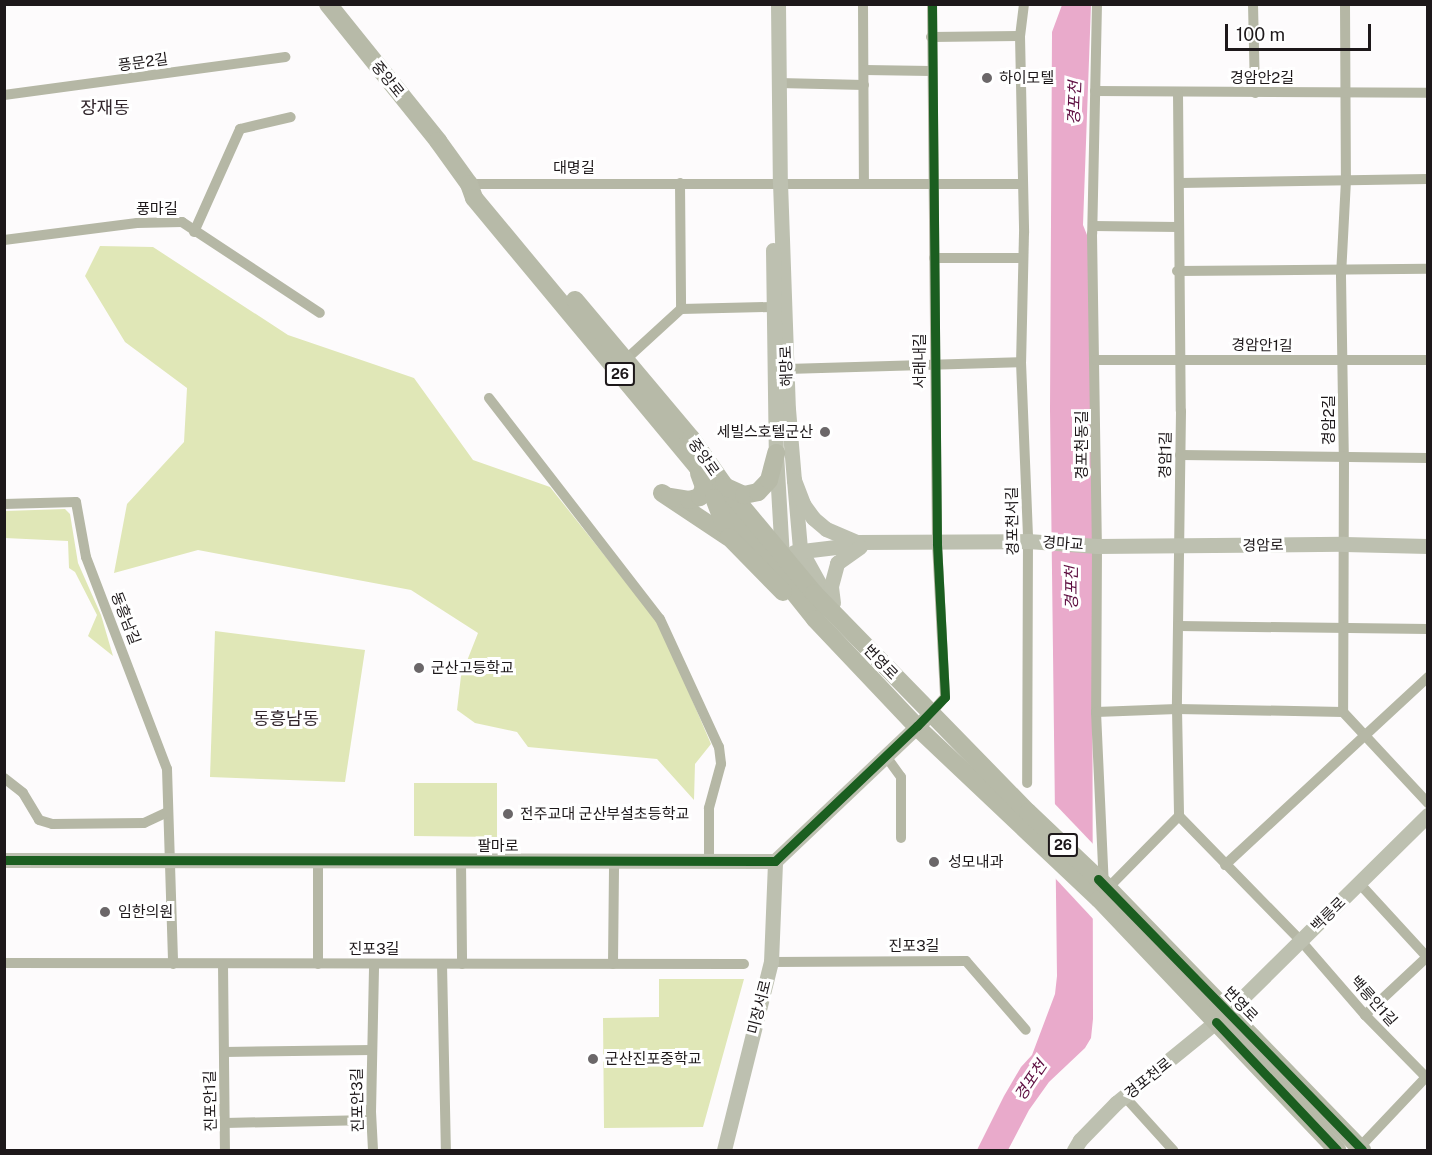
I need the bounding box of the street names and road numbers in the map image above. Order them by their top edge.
street label: 풍문2길 [117,50,169,74]
street label: 중앙로 [368,57,408,101]
street label: 경암안2길 [1230,69,1294,87]
street label: 대명길 [553,159,595,177]
street label: 풍마길 [136,200,178,218]
street label: 서래내길 [911,333,929,389]
street label: 경암안1길 [1231,335,1293,355]
street label: 해망로 [776,345,796,387]
road number: 26 [604,363,636,385]
street label: 경암2길 [1320,395,1338,445]
street label: 경포천동길 [1073,411,1091,479]
street label: 경암1길 [1156,431,1174,479]
street label: 중앙로 [685,435,723,479]
street label: 경포천서길 [1002,486,1022,556]
street label: 경마교 [1042,533,1084,553]
street label: 경암로 [1242,536,1284,554]
street label: 동흥남길 [108,589,144,647]
street label: 번영로 [860,641,902,683]
road number: 26 [1046,834,1080,856]
street label: 팔마로 [477,837,519,855]
street label: 백릉로 [1307,893,1349,935]
street label: 진포3길 [889,937,939,955]
street label: 진포3길 [349,940,399,958]
street label: 백릉안1길 [1347,972,1401,1030]
street label: 미장서로 [744,978,774,1036]
street label: 번영로 [1220,983,1262,1025]
street label: 경포천로 [1121,1054,1175,1102]
street label: 진포안3길 [347,1068,367,1132]
street label: 진포안1길 [200,1070,220,1132]

